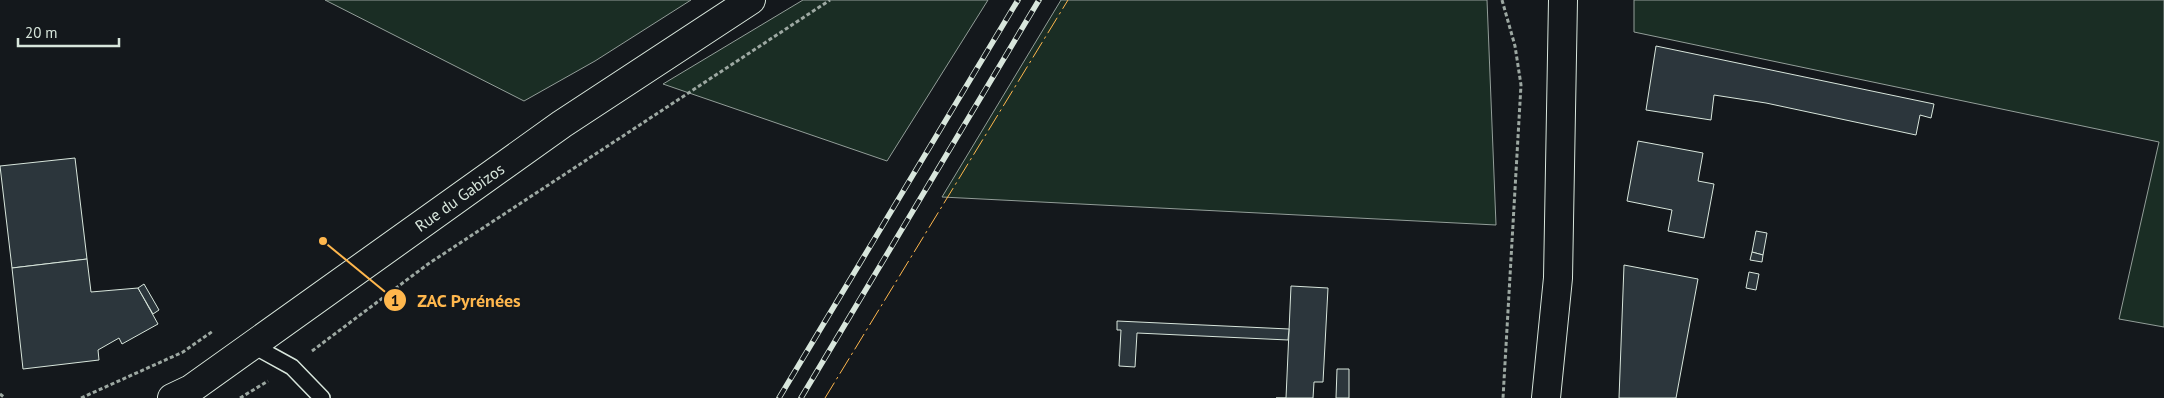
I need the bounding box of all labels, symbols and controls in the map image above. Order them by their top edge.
scale bar [18,15,119,47]
text: 20 m [25,23,58,42]
street label: Rue du Gabizos [411,158,508,236]
callout: ZAC Pyrénées [382,284,531,317]
text: ZAC Pyrénées [417,289,521,312]
text: 1 [391,291,399,310]

